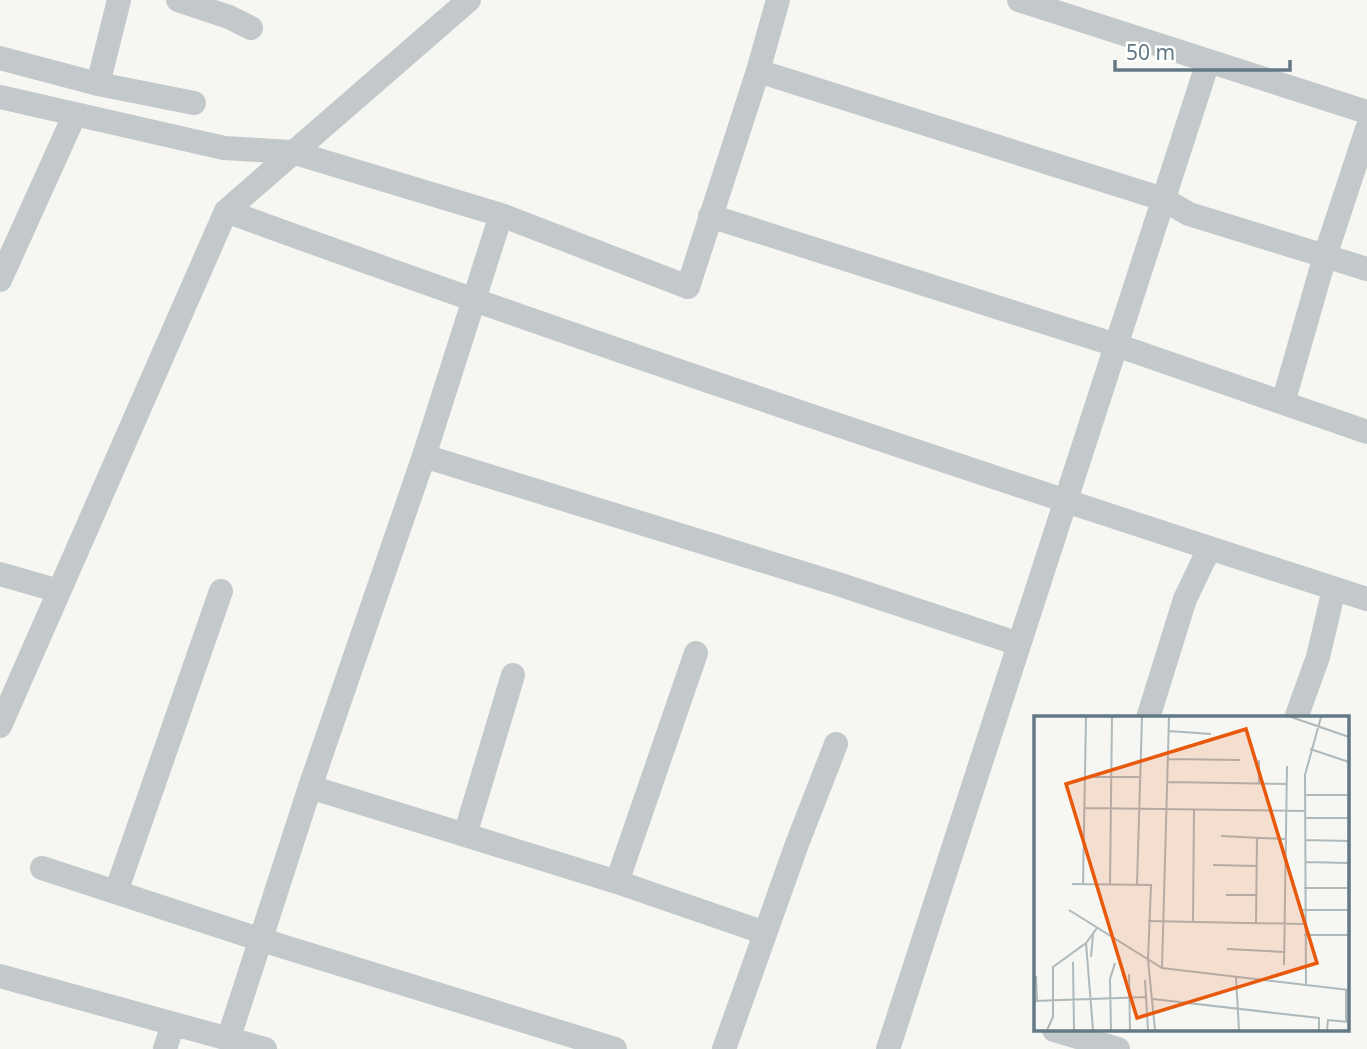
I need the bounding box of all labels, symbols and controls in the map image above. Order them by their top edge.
scale bar [1115,28,1290,72]
text: 50 m [1126,38,1175,66]
inset map [1034,716,1350,1032]

